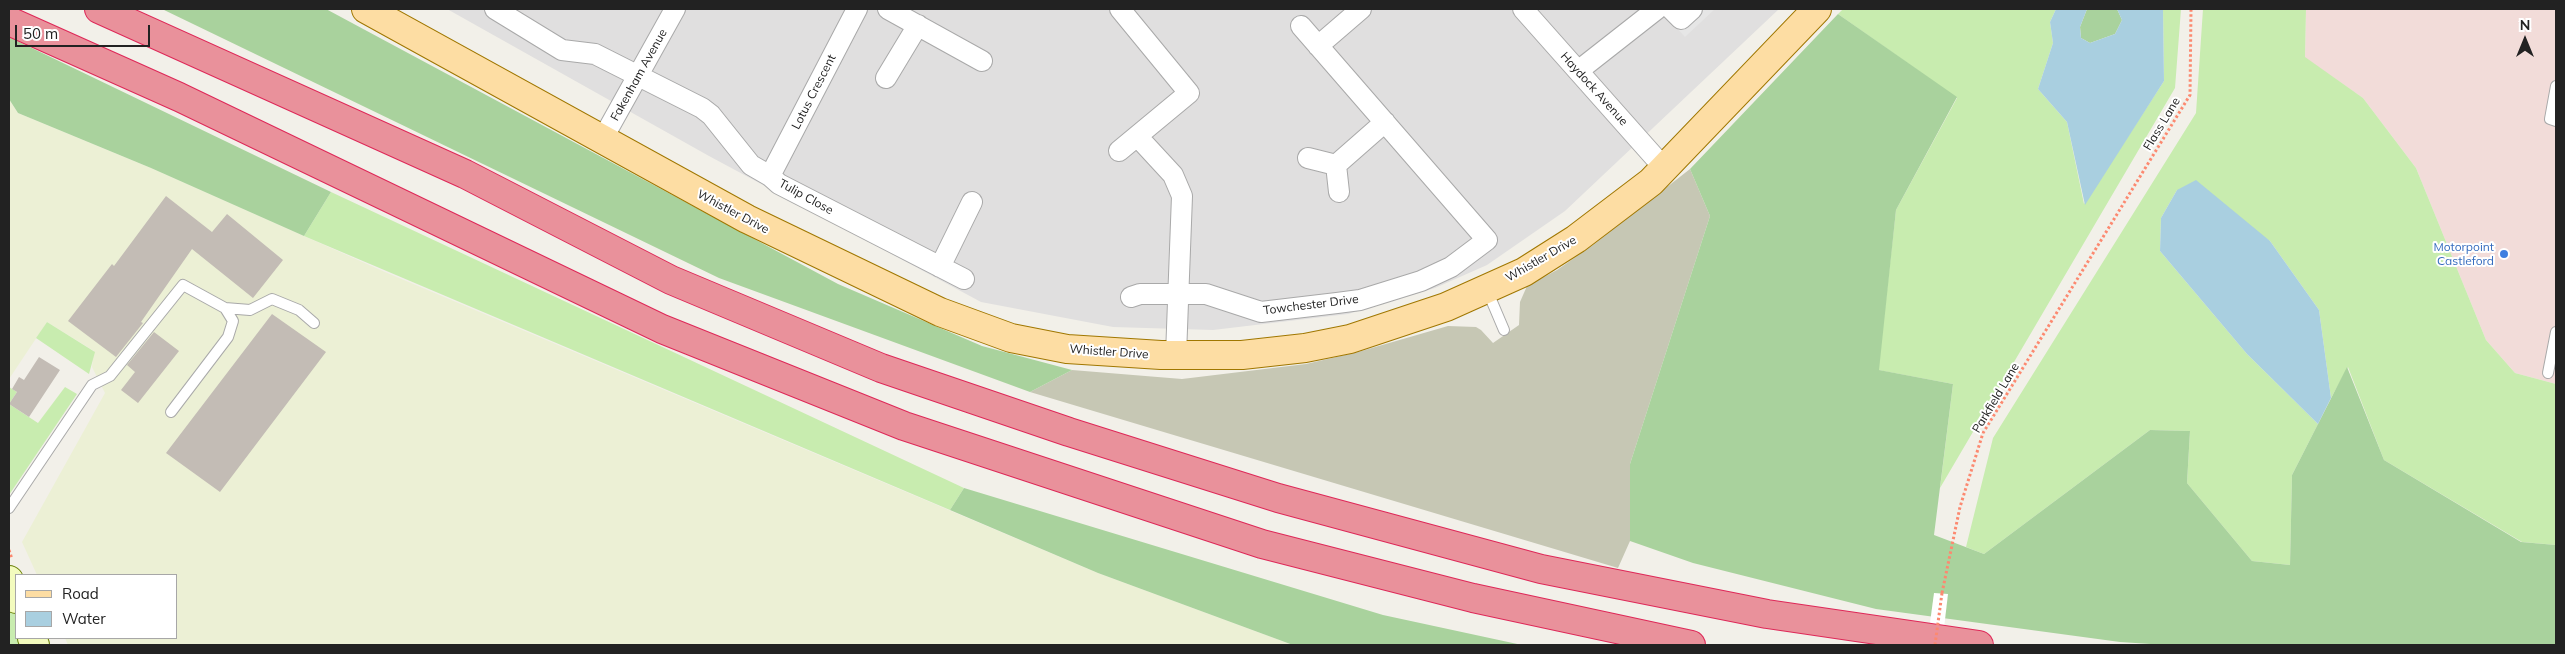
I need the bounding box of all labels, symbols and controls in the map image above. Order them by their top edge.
scale bar [18,15,152,47]
north arrow [2500,15,2550,65]
text: N [2520,16,2530,34]
text: 50 m [23,24,58,43]
street label: Fakenham Avenue [608,26,670,124]
street label: Haydock Avenue [1557,49,1631,129]
street label: Lotus Crescent [789,52,839,132]
street label: Flass Lane [2141,95,2183,153]
street label: Tulip Close [776,176,836,218]
street label: Whistler Drive [695,187,771,237]
street label: Whistler Drive [1503,233,1579,285]
place label: Motorpoint Castleford [2433,240,2494,268]
marker: Motorpoint Castleford [2498,248,2510,260]
street label: Towchester Drive [1262,292,1360,318]
street label: Whistler Drive [1069,342,1149,362]
street label: Parkfield Lane [1969,360,2023,436]
legend [15,574,178,639]
text: Road [62,584,99,603]
text: Water [62,609,106,628]

